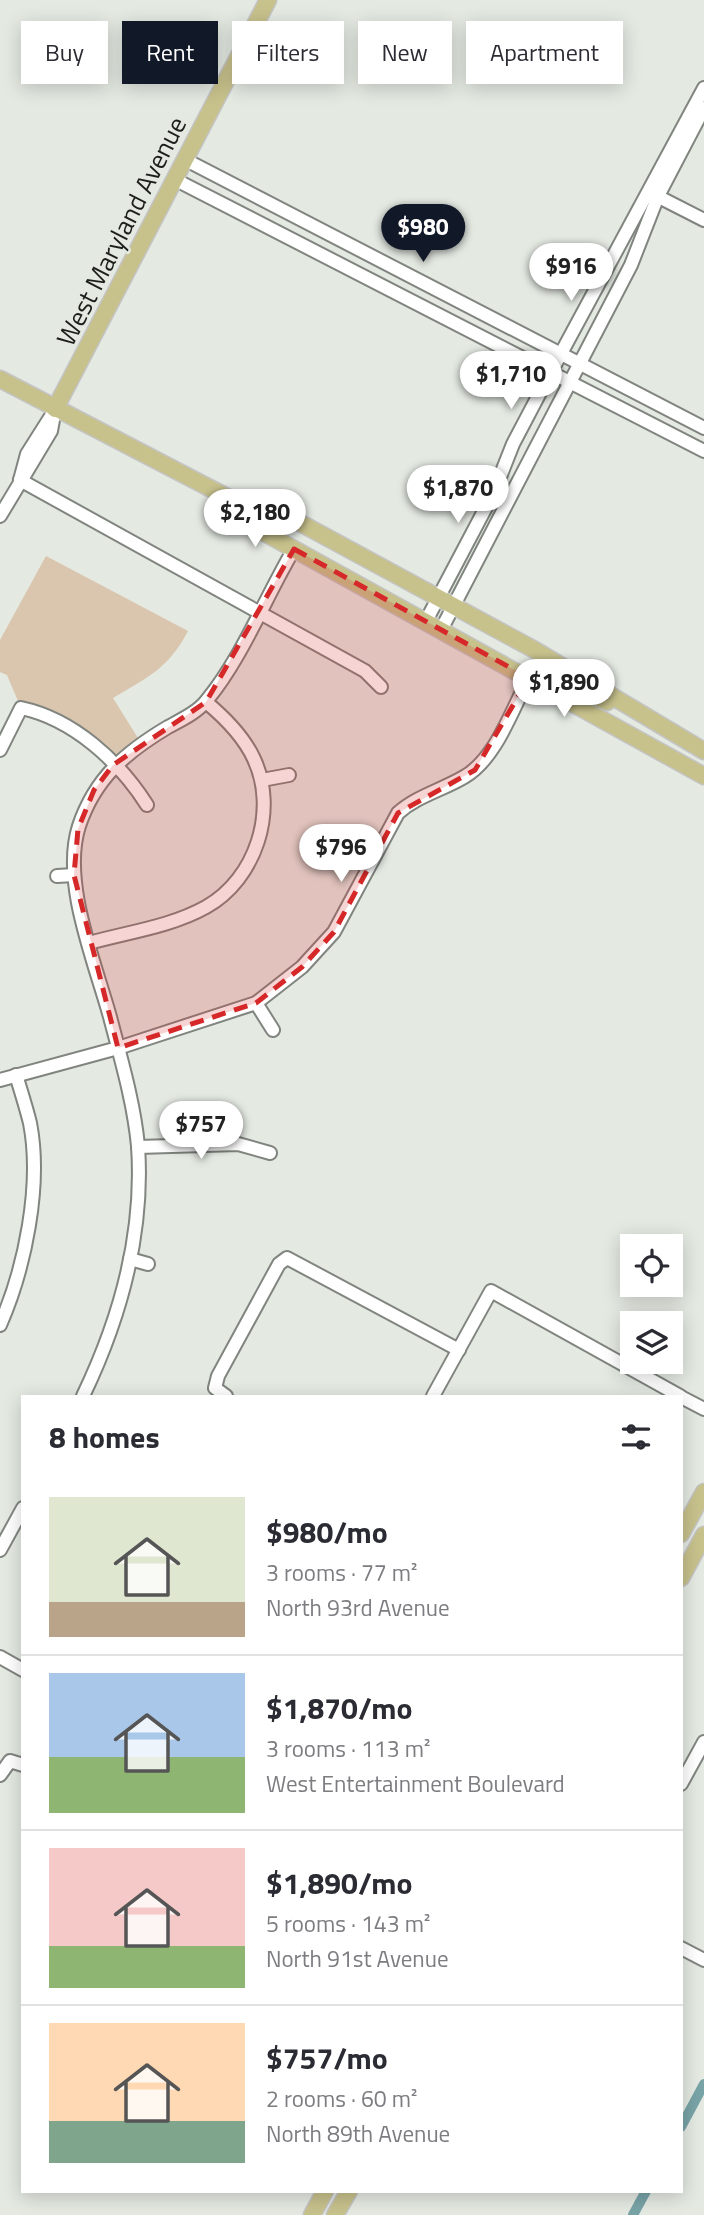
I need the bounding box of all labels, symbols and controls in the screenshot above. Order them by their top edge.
chip: Buy [21,21,108,84]
chip: Rent [122,21,218,84]
chip: Filters [232,21,344,84]
chip: New [358,21,452,84]
chip: Apartment [466,21,623,84]
street label: West Maryland Avenue [46,110,196,352]
pin: $980 [382,204,464,264]
text: $980 [397,209,449,244]
pin: $916 [530,244,612,303]
text: $916 [545,248,597,283]
pin: $1,710 [454,352,568,411]
text: $1,710 [476,356,546,391]
pin: $1,870 [401,466,515,525]
text: $1,870 [423,470,493,505]
pin: $2,180 [198,490,312,549]
text: $2,180 [220,494,290,529]
pin: $1,890 [507,660,621,719]
text: $1,890 [529,664,599,699]
pin: $796 [300,824,382,884]
text: $796 [315,829,367,864]
pin: $757 [160,1102,242,1161]
text: $757 [175,1106,227,1141]
map controls [620,1234,683,1374]
button: locate [620,1234,683,1297]
button: layers [620,1311,683,1374]
text: 8 homes [49,1414,160,1460]
icon: filters [617,1418,655,1456]
text: $980/mo [266,1509,388,1555]
icon: home [105,1525,189,1609]
text: 3 rooms · 77 m² [266,1555,417,1590]
text: North 93rd Avenue [266,1590,450,1625]
text: $1,870/mo [266,1685,412,1731]
icon: home [105,1701,189,1785]
text: 3 rooms · 113 m² [266,1731,430,1766]
text: West Entertainment Boulevard [266,1766,565,1801]
text: $1,890/mo [266,1860,412,1906]
icon: home [105,1876,189,1960]
text: 5 rooms · 143 m² [266,1906,430,1941]
text: North 91st Avenue [266,1941,449,1976]
text: $757/mo [266,2035,388,2081]
icon: home [105,2051,189,2135]
text: 2 rooms · 60 m² [266,2081,417,2116]
text: North 89th Avenue [266,2116,450,2151]

